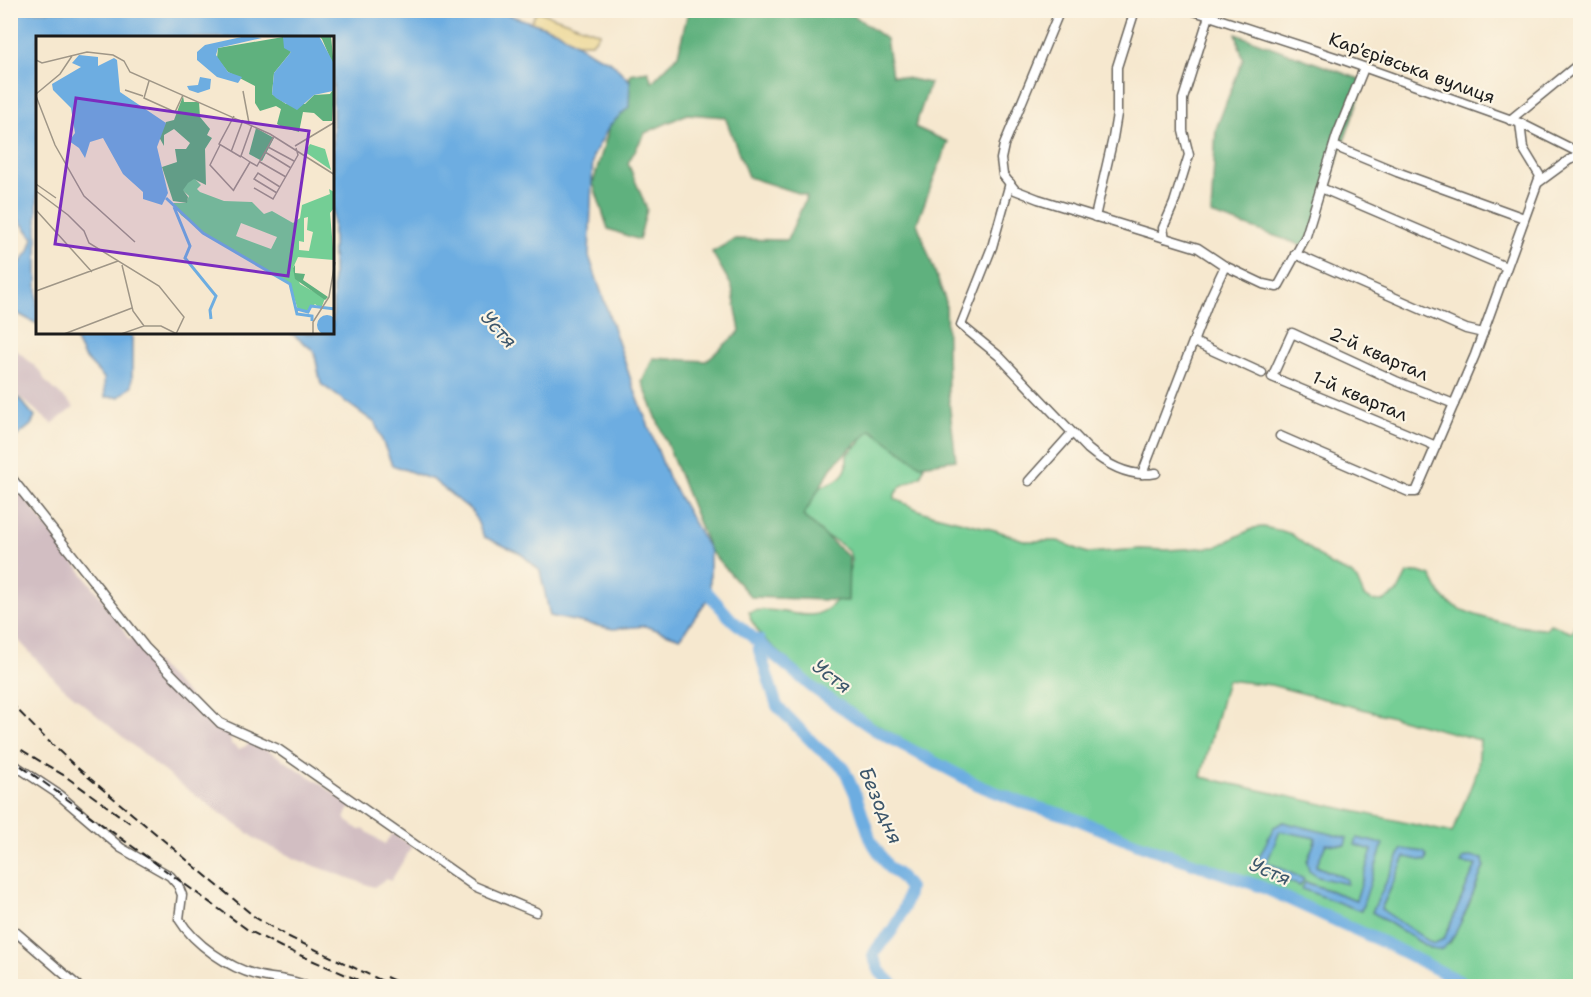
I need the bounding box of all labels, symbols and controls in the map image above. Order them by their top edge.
street label: Кар'єрівська вулиця [1326,27,1498,109]
inset map [36,36,334,334]
water label: Устя [475,305,523,353]
street label: 2-й квартал [1326,321,1432,387]
street label: 1-й квартал [1309,365,1411,427]
water label: Устя [807,653,857,699]
water label: Безодня [853,762,909,848]
water label: Устя [1245,851,1295,891]

